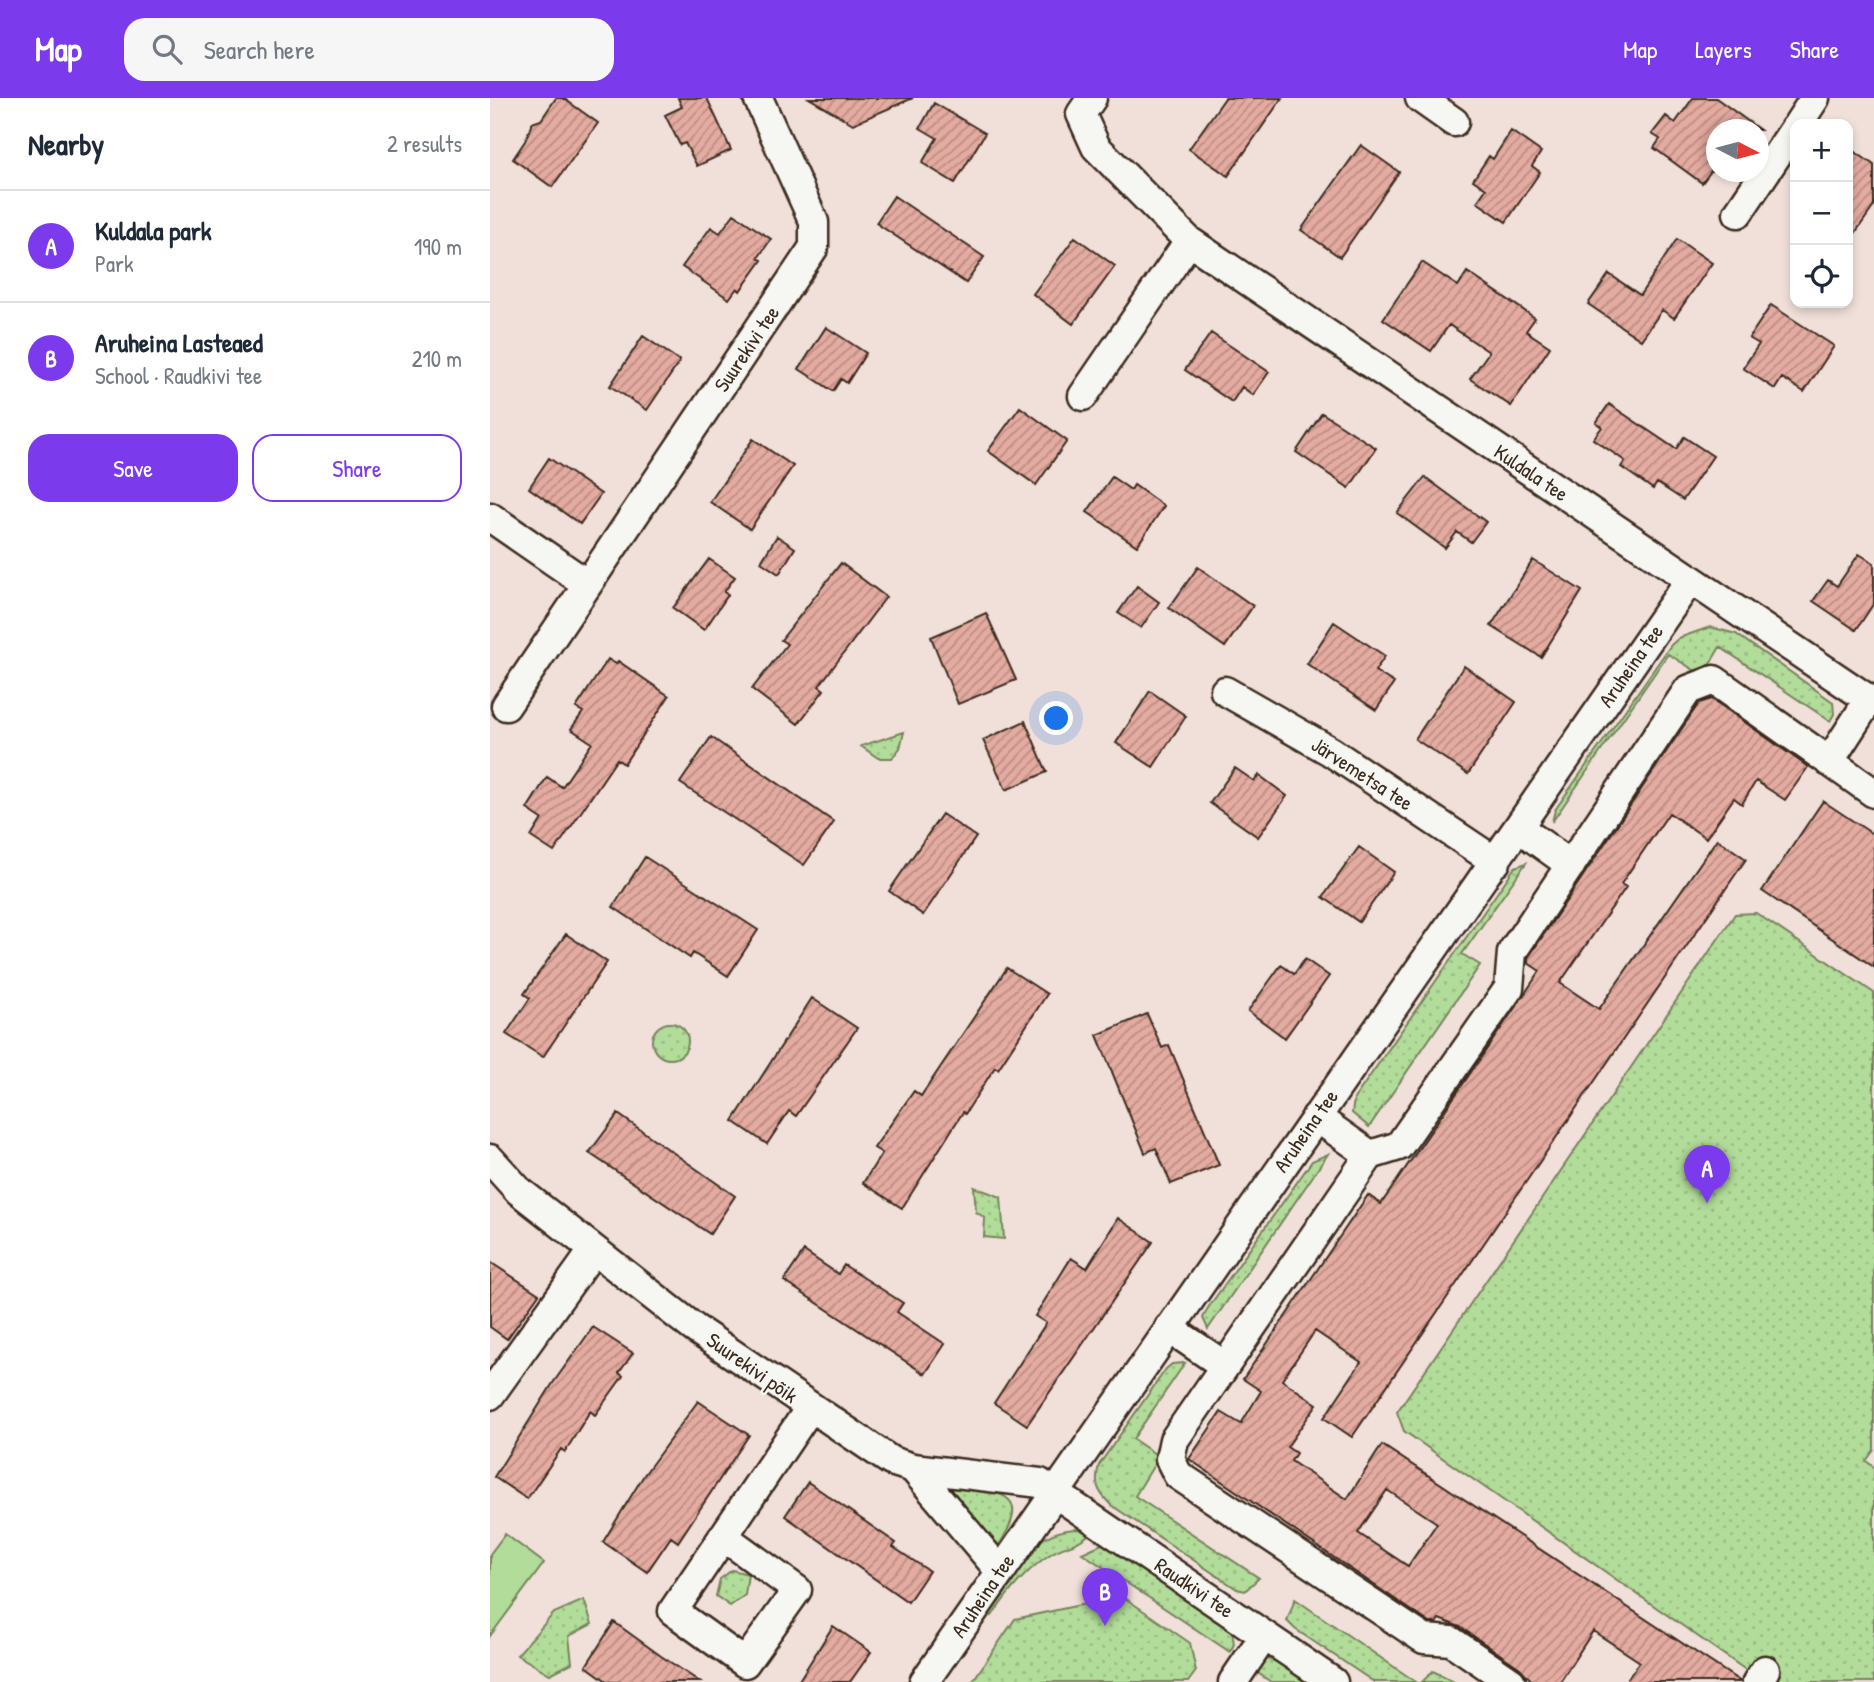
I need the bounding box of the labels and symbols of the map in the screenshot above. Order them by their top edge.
north arrow [1706,119,1769,182]
street label: Suurekivi tee [707,300,786,398]
street label: Kuldala tee [1488,437,1574,508]
street label: Aruheina tee [1591,618,1670,713]
your location [1039,701,1073,735]
street label: Järvemetsa tee [1306,730,1419,817]
street label: Aruheina tee [1266,1083,1345,1178]
pin: A [1684,1145,1730,1203]
street label: Suurekivi põik [701,1326,804,1410]
street label: Aruheina tee [944,1548,1021,1643]
street label: Raudkivi tee [1149,1550,1240,1625]
pin: B [1082,1568,1128,1626]

